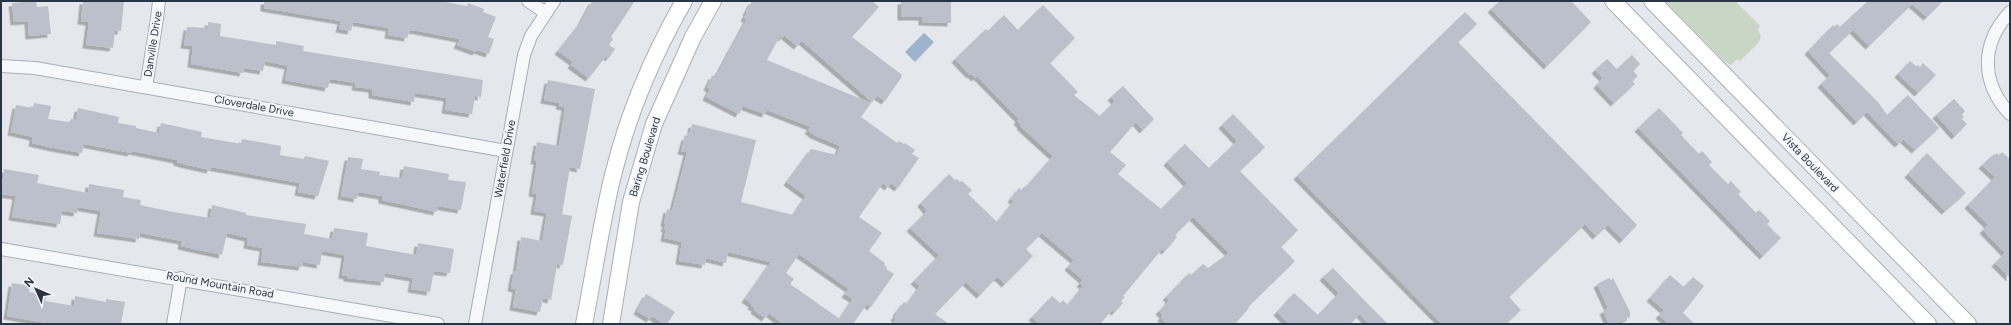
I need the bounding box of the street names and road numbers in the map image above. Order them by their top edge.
street label: Danville Drive [141,10,165,78]
street label: Cloverdale Drive [213,93,295,119]
street label: Baring Boulevard [627,116,663,198]
street label: Waterfield Drive [492,119,518,199]
street label: Vista Boulevard [1779,131,1841,195]
street label: Round Mountain Road [165,269,275,301]

